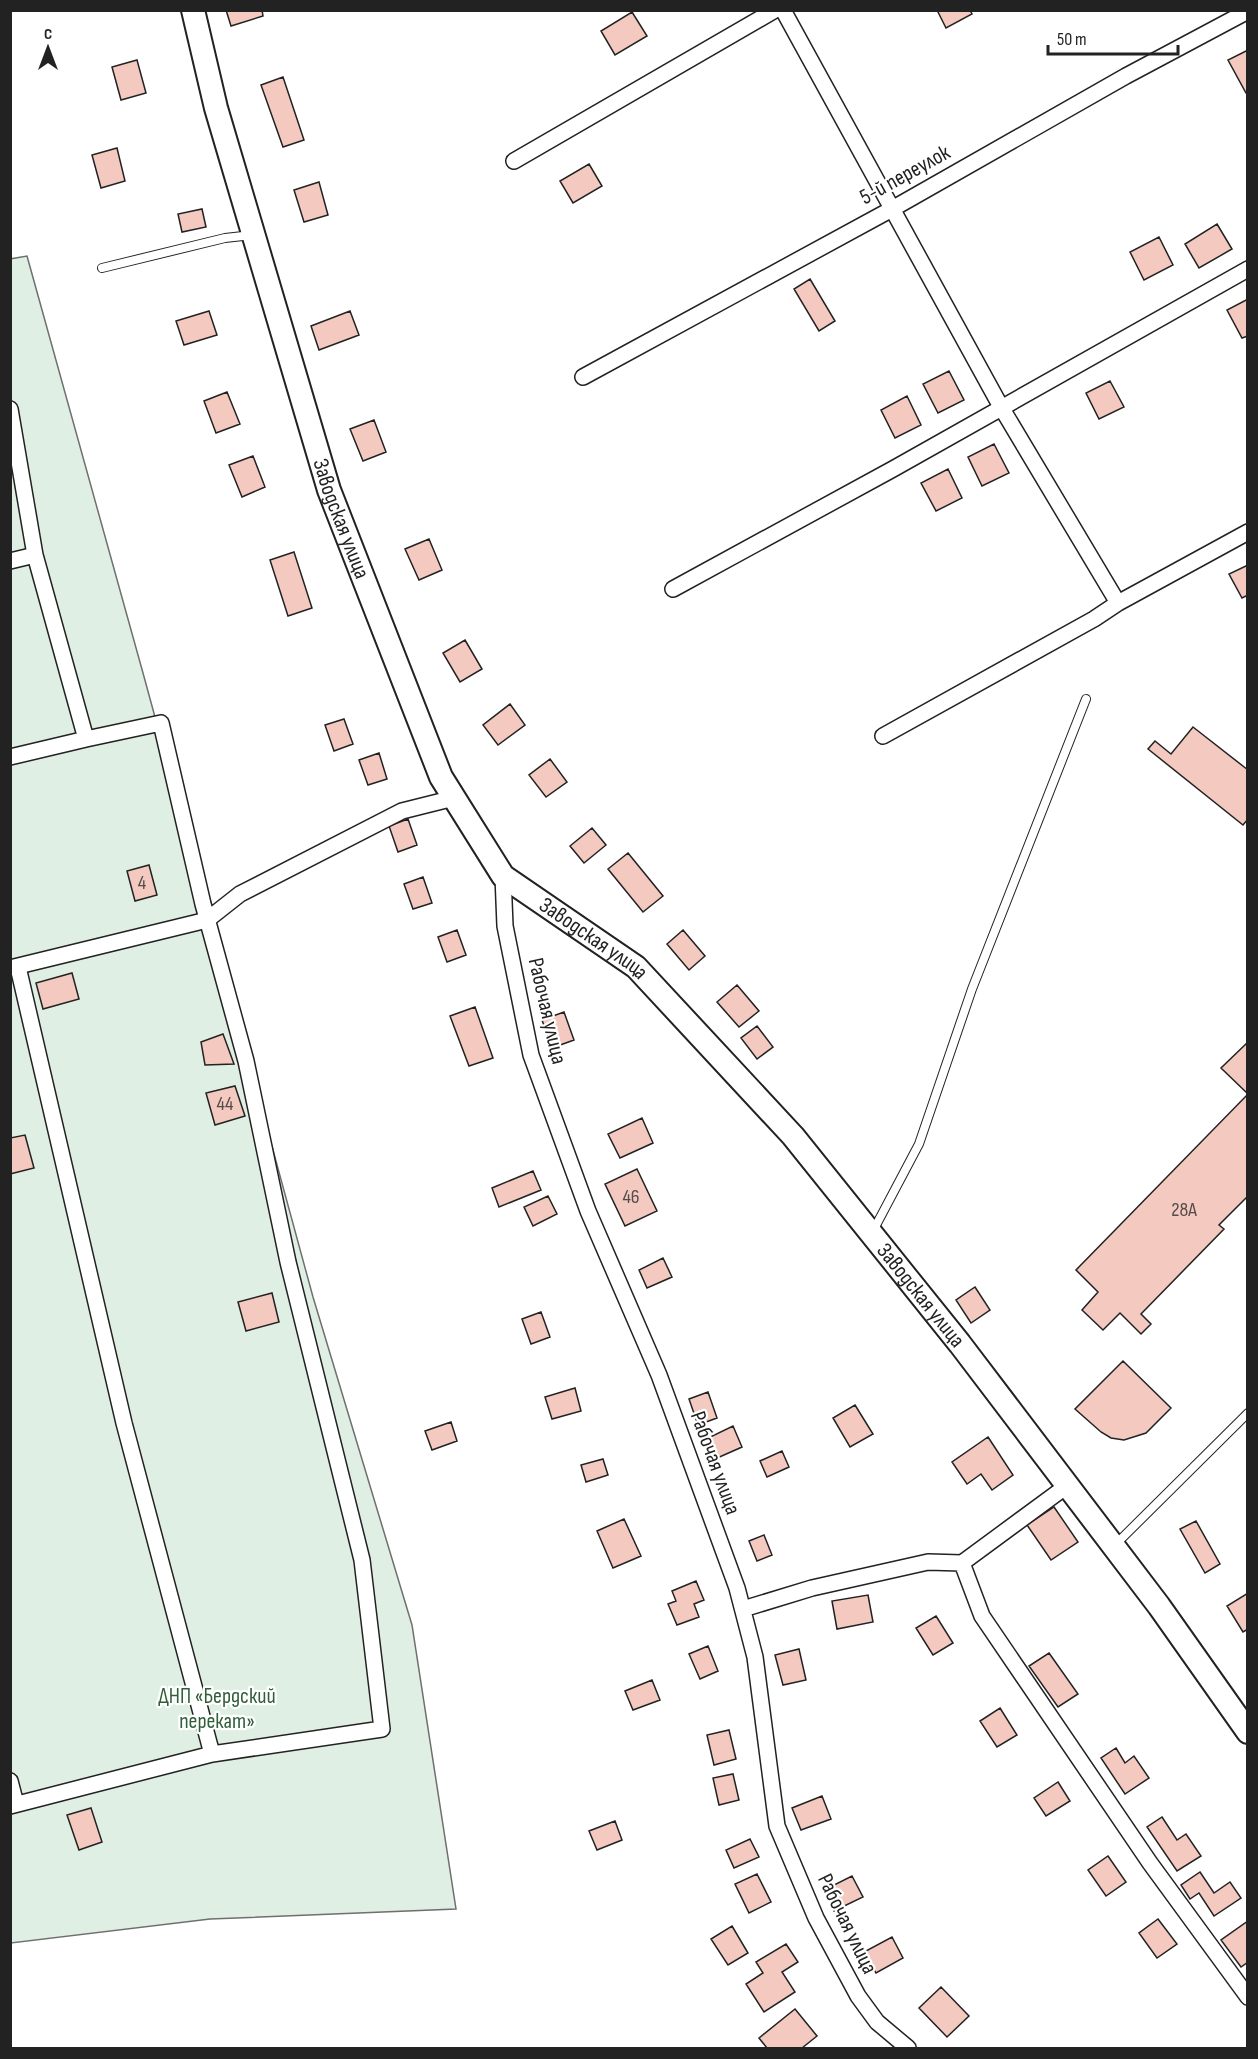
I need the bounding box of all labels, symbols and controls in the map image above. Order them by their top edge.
north arrow [18,18,78,78]
scale bar [1048,18,1178,56]
text: С [44,25,52,44]
text: 50 m [1057,29,1087,50]
street label: 5-й переулок [855,139,956,211]
street label: Заводская улица [307,455,376,583]
house number: 4 [138,871,146,895]
street label: Заводская улица [534,891,654,985]
street label: Рабочая улица [522,955,572,1067]
house number: 44 [217,1092,233,1116]
house number: 46 [622,1185,640,1209]
house number: 28А [1171,1198,1197,1222]
street label: Заводская улица [871,1238,971,1353]
street label: Рабочая улица [684,1408,746,1518]
park label: ДНП «Бердский перекат» [158,1683,276,1735]
street label: Рабочая улица [811,1869,883,1979]

